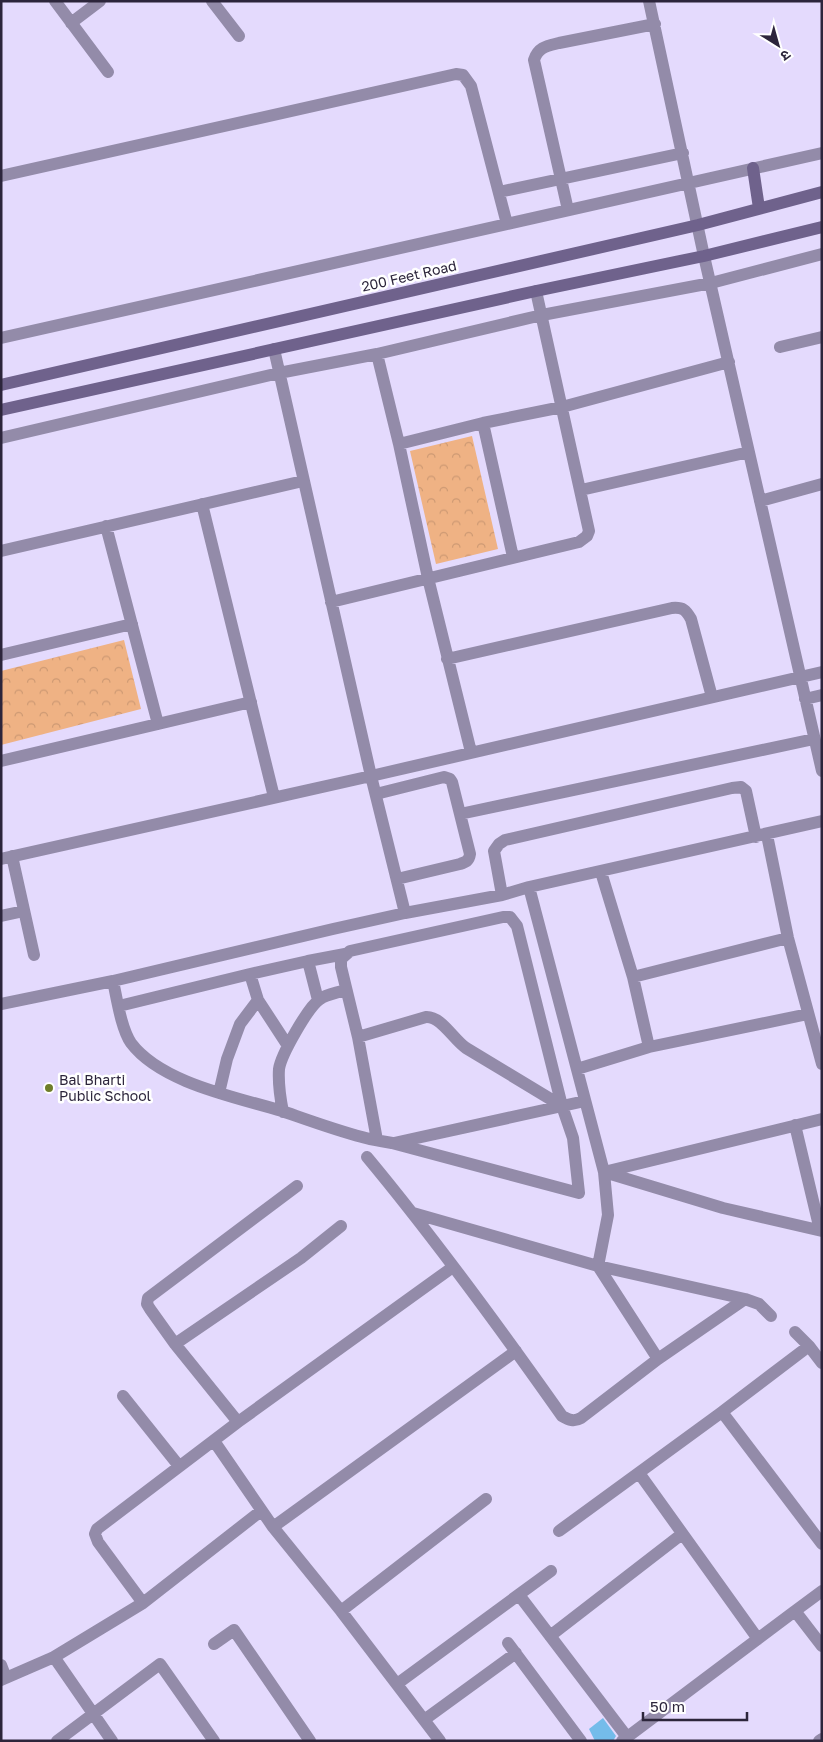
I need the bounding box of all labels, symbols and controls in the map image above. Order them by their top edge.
north arrow [753,20,803,70]
text: उ [777,47,795,66]
street label: 200 Feet Road [360,256,458,295]
place label: Bal Bharti Public School [59,1071,151,1104]
marker: Bal Bharti Public School [43,1082,55,1094]
scale bar [643,1690,747,1722]
text: 50 m [650,1697,685,1715]

